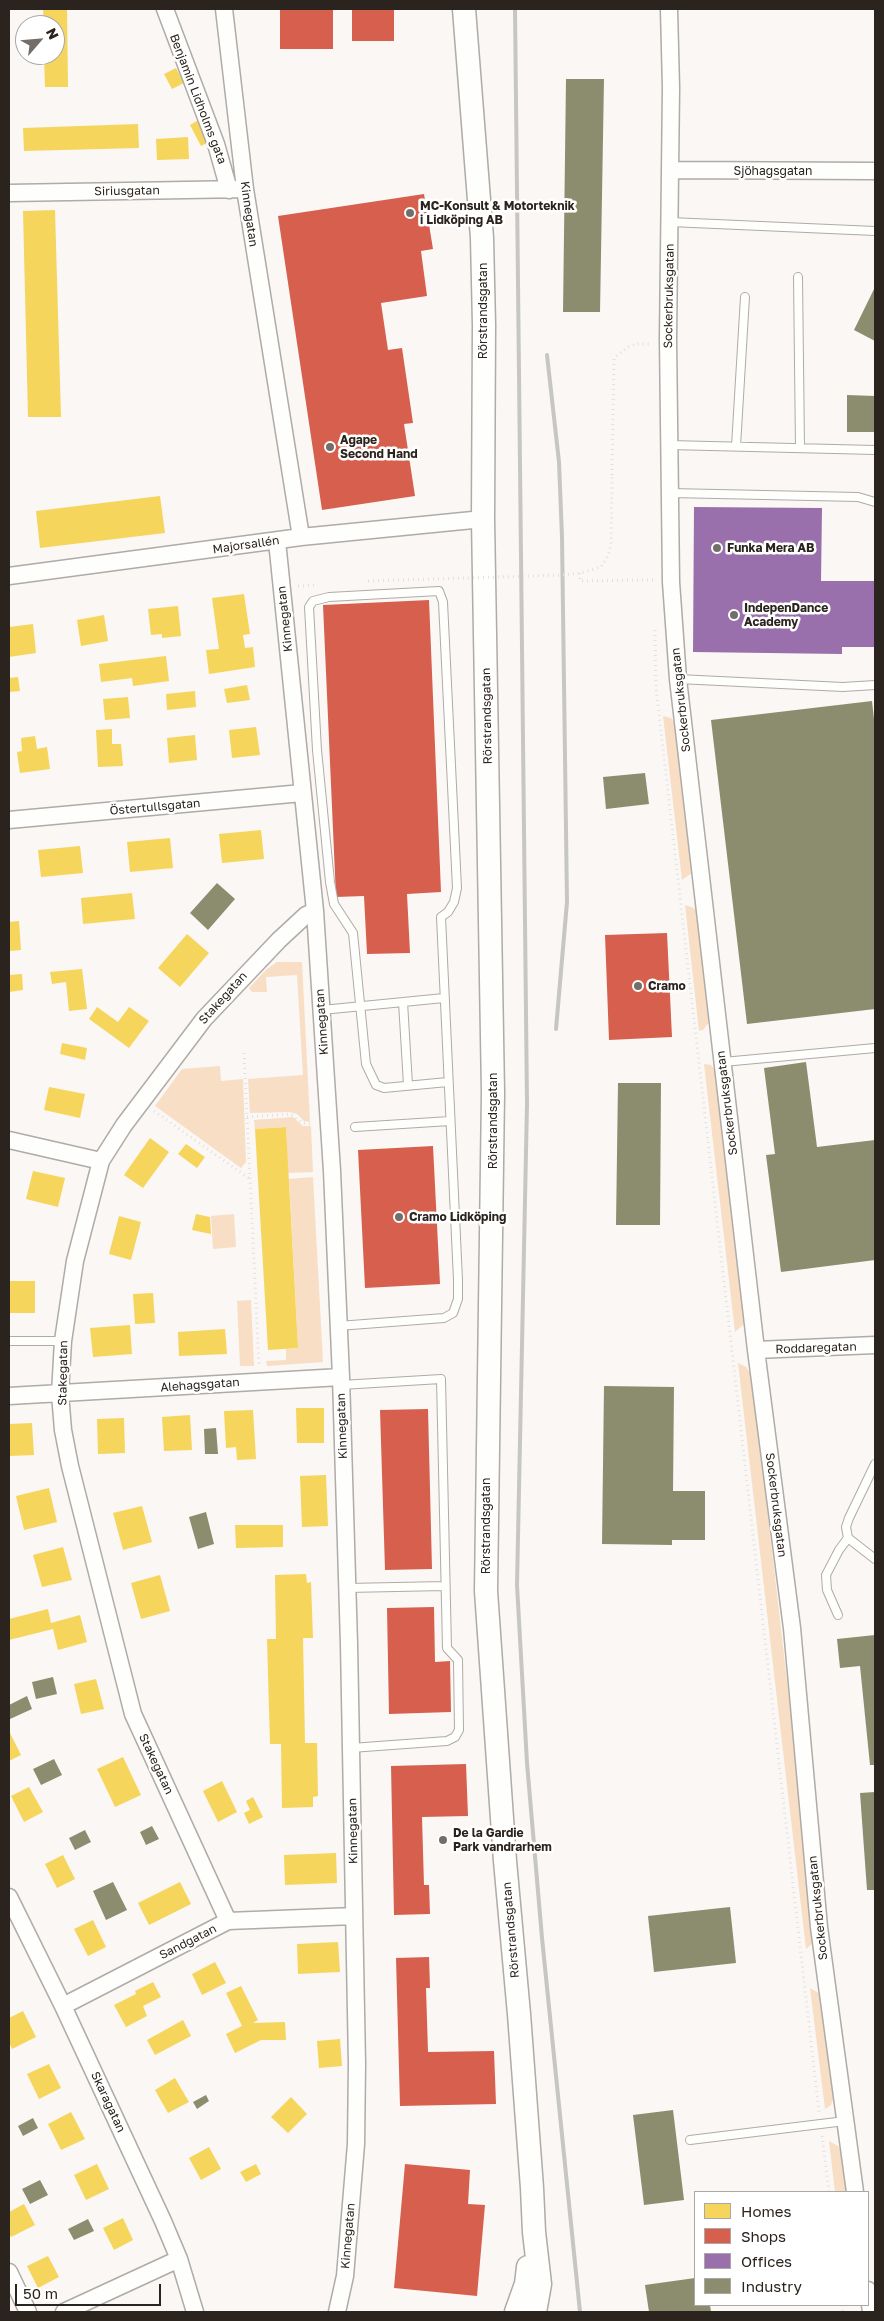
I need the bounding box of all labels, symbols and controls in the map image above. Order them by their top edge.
north arrow [15,15,65,65]
text: N [43,25,63,42]
street label: Benjamin Lidholms gata [167,32,229,166]
street label: Sjöhagsgatan [734,164,812,178]
street label: Kinnegatan [237,180,261,248]
street label: Siriusgatan [94,183,160,199]
place label: MC-Konsult & Motorteknik i Lidköping AB [420,199,575,227]
marker: MC-Konsult & Motorteknik i Lidköping AB [404,207,416,219]
street label: Sockerbruksgatan [661,243,677,349]
street label: Rörstrandsgatan [476,263,490,359]
place label: Agape Second Hand [340,433,418,461]
marker: Agape Second Hand [324,441,336,453]
street label: Majorsallén [212,533,280,557]
place label: Funka Mera AB [727,541,815,555]
marker: Funka Mera AB [711,542,723,554]
street label: Kinnegatan [274,585,296,653]
place label: IndepenDance Academy [744,601,828,629]
marker: IndepenDance Academy [728,609,740,621]
street label: Sockerbruksgatan [668,647,694,753]
street label: Rörstrandsgatan [479,668,495,764]
street label: Östertullsgatan [109,796,201,818]
street label: Stakegatan [196,969,250,1027]
place label: Cramo [648,979,686,993]
marker: Cramo [632,980,644,992]
street label: Kinnegatan [313,988,331,1056]
street label: Sockerbruksgatan [713,1050,741,1156]
street label: Rörstrandsgatan [486,1073,500,1169]
place label: Cramo Lidköping [409,1210,506,1224]
marker: Cramo Lidköping [393,1211,405,1223]
street label: Roddaregatan [775,1339,857,1357]
street label: Stakegatan [55,1340,71,1406]
street label: Alehagsgatan [160,1375,240,1395]
street label: Kinnegatan [334,1393,350,1459]
street label: Sockerbruksgatan [762,1452,790,1558]
street label: Rörstrandsgatan [479,1478,493,1574]
street label: Stakegatan [136,1731,176,1797]
street label: Kinnegatan [345,1798,361,1864]
place label: De la Gardie Park vandrarhem [453,1826,552,1854]
marker: De la Gardie Park vandrarhem [437,1834,449,1846]
street label: Sockerbruksgatan [805,1855,831,1961]
street label: Rörstrandsgatan [500,1881,522,1979]
street label: Sandgatan [157,1921,219,1963]
street label: Skaragatan [88,2069,128,2135]
legend [694,2191,869,2306]
street label: Kinnegatan [338,2202,358,2270]
text: Homes [741,2202,791,2220]
text: Shops [741,2227,786,2245]
text: Offices [741,2252,792,2270]
scale bar [18,2274,164,2306]
text: Industry [741,2277,802,2295]
text: 50 m [23,2284,58,2302]

